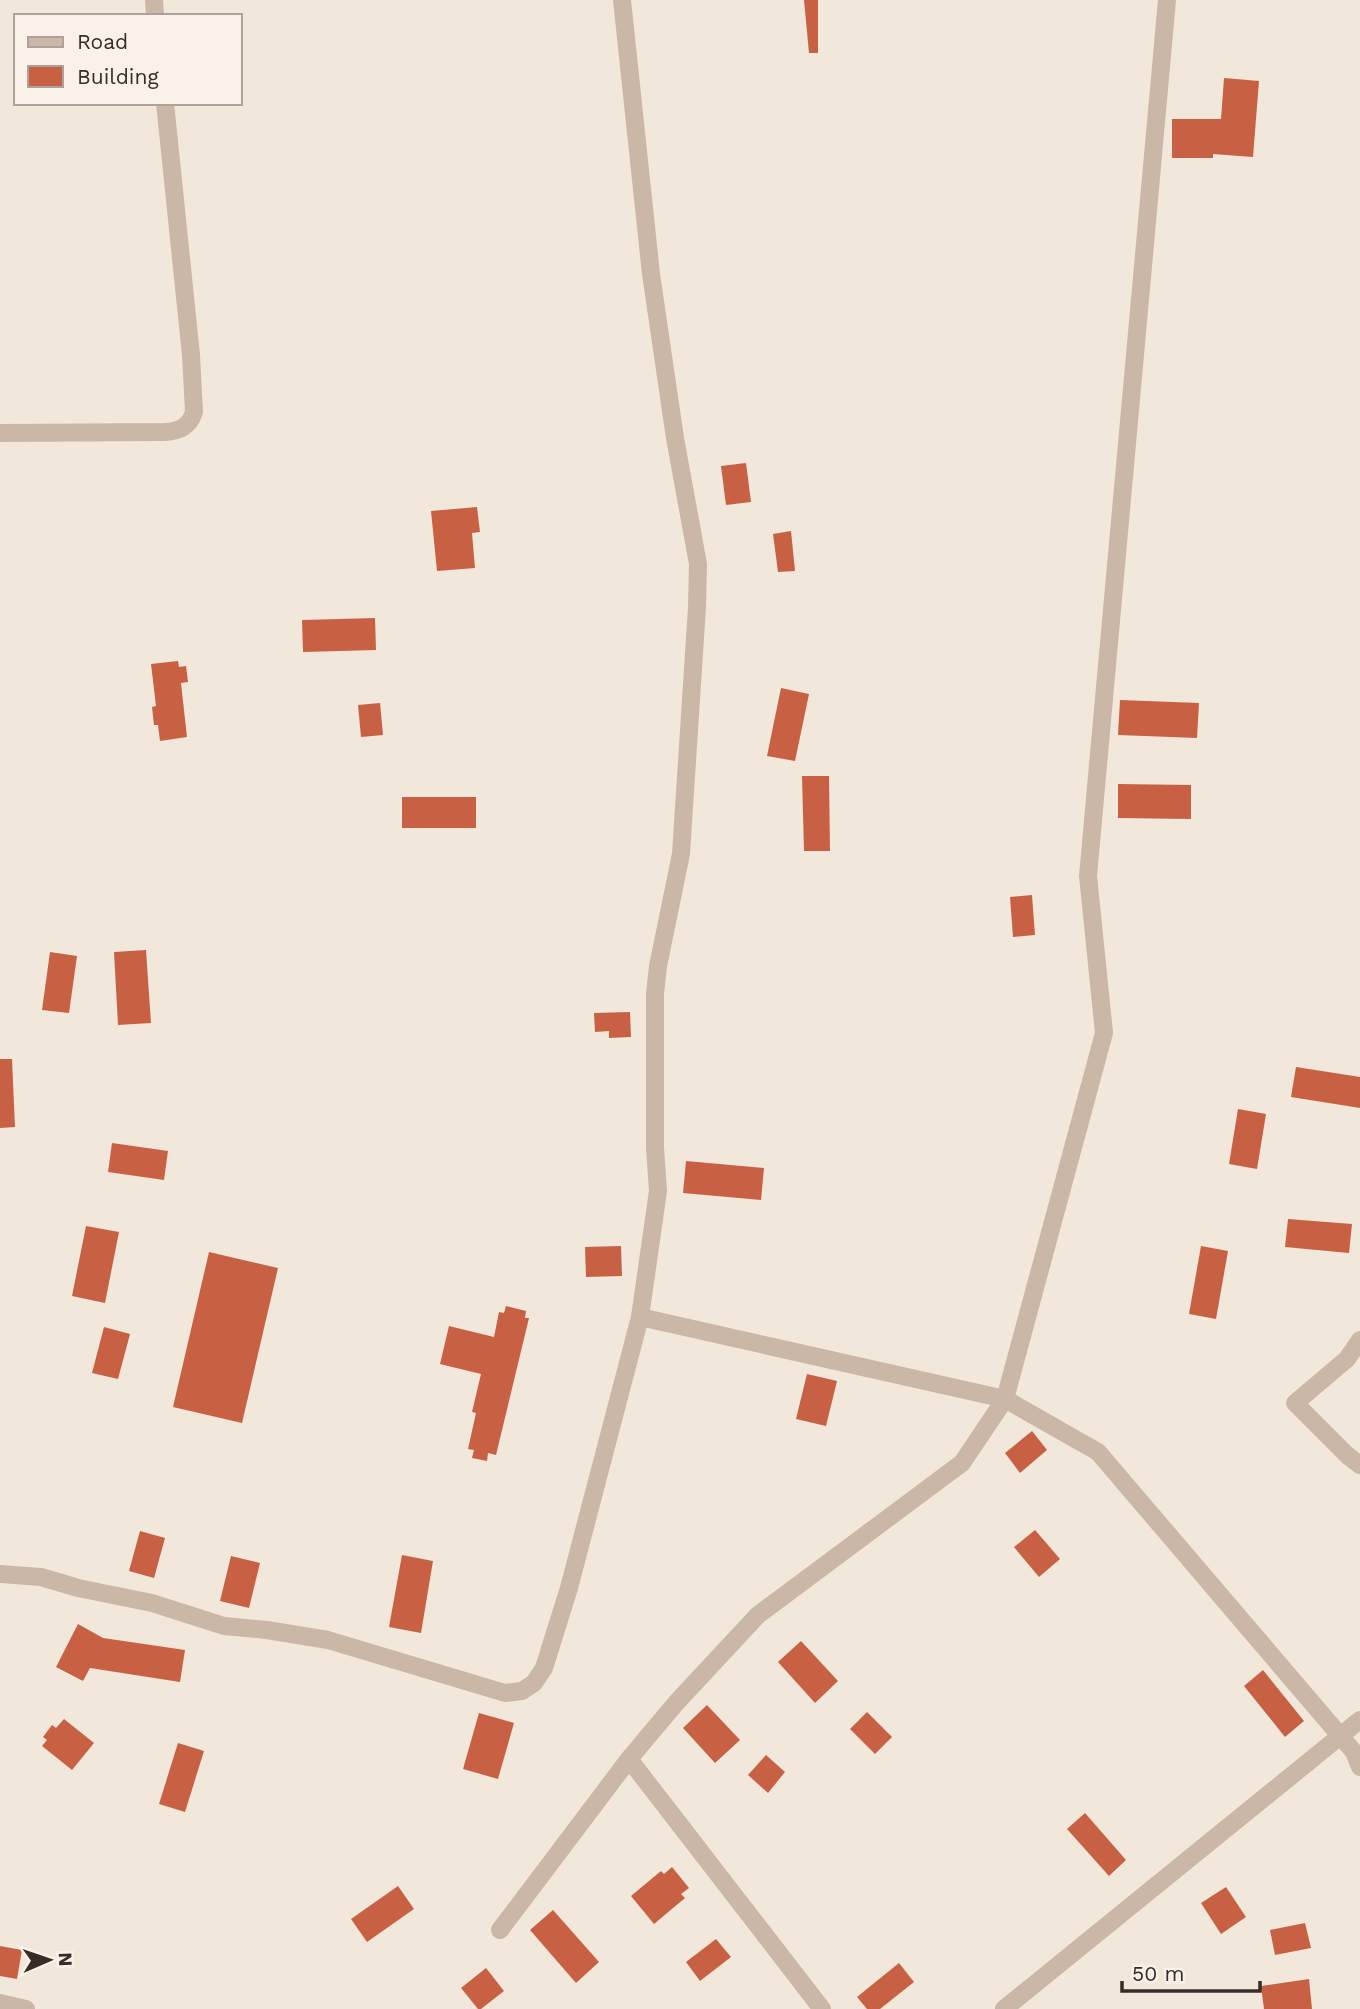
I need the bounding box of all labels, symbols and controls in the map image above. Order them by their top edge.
legend [14,14,242,105]
text: Road [77,29,128,54]
text: Building [77,64,159,89]
north arrow [14,1925,84,1995]
scale bar [1122,1950,1260,1994]
text: N [54,1952,77,1967]
text: 50 m [1132,1961,1184,1986]

